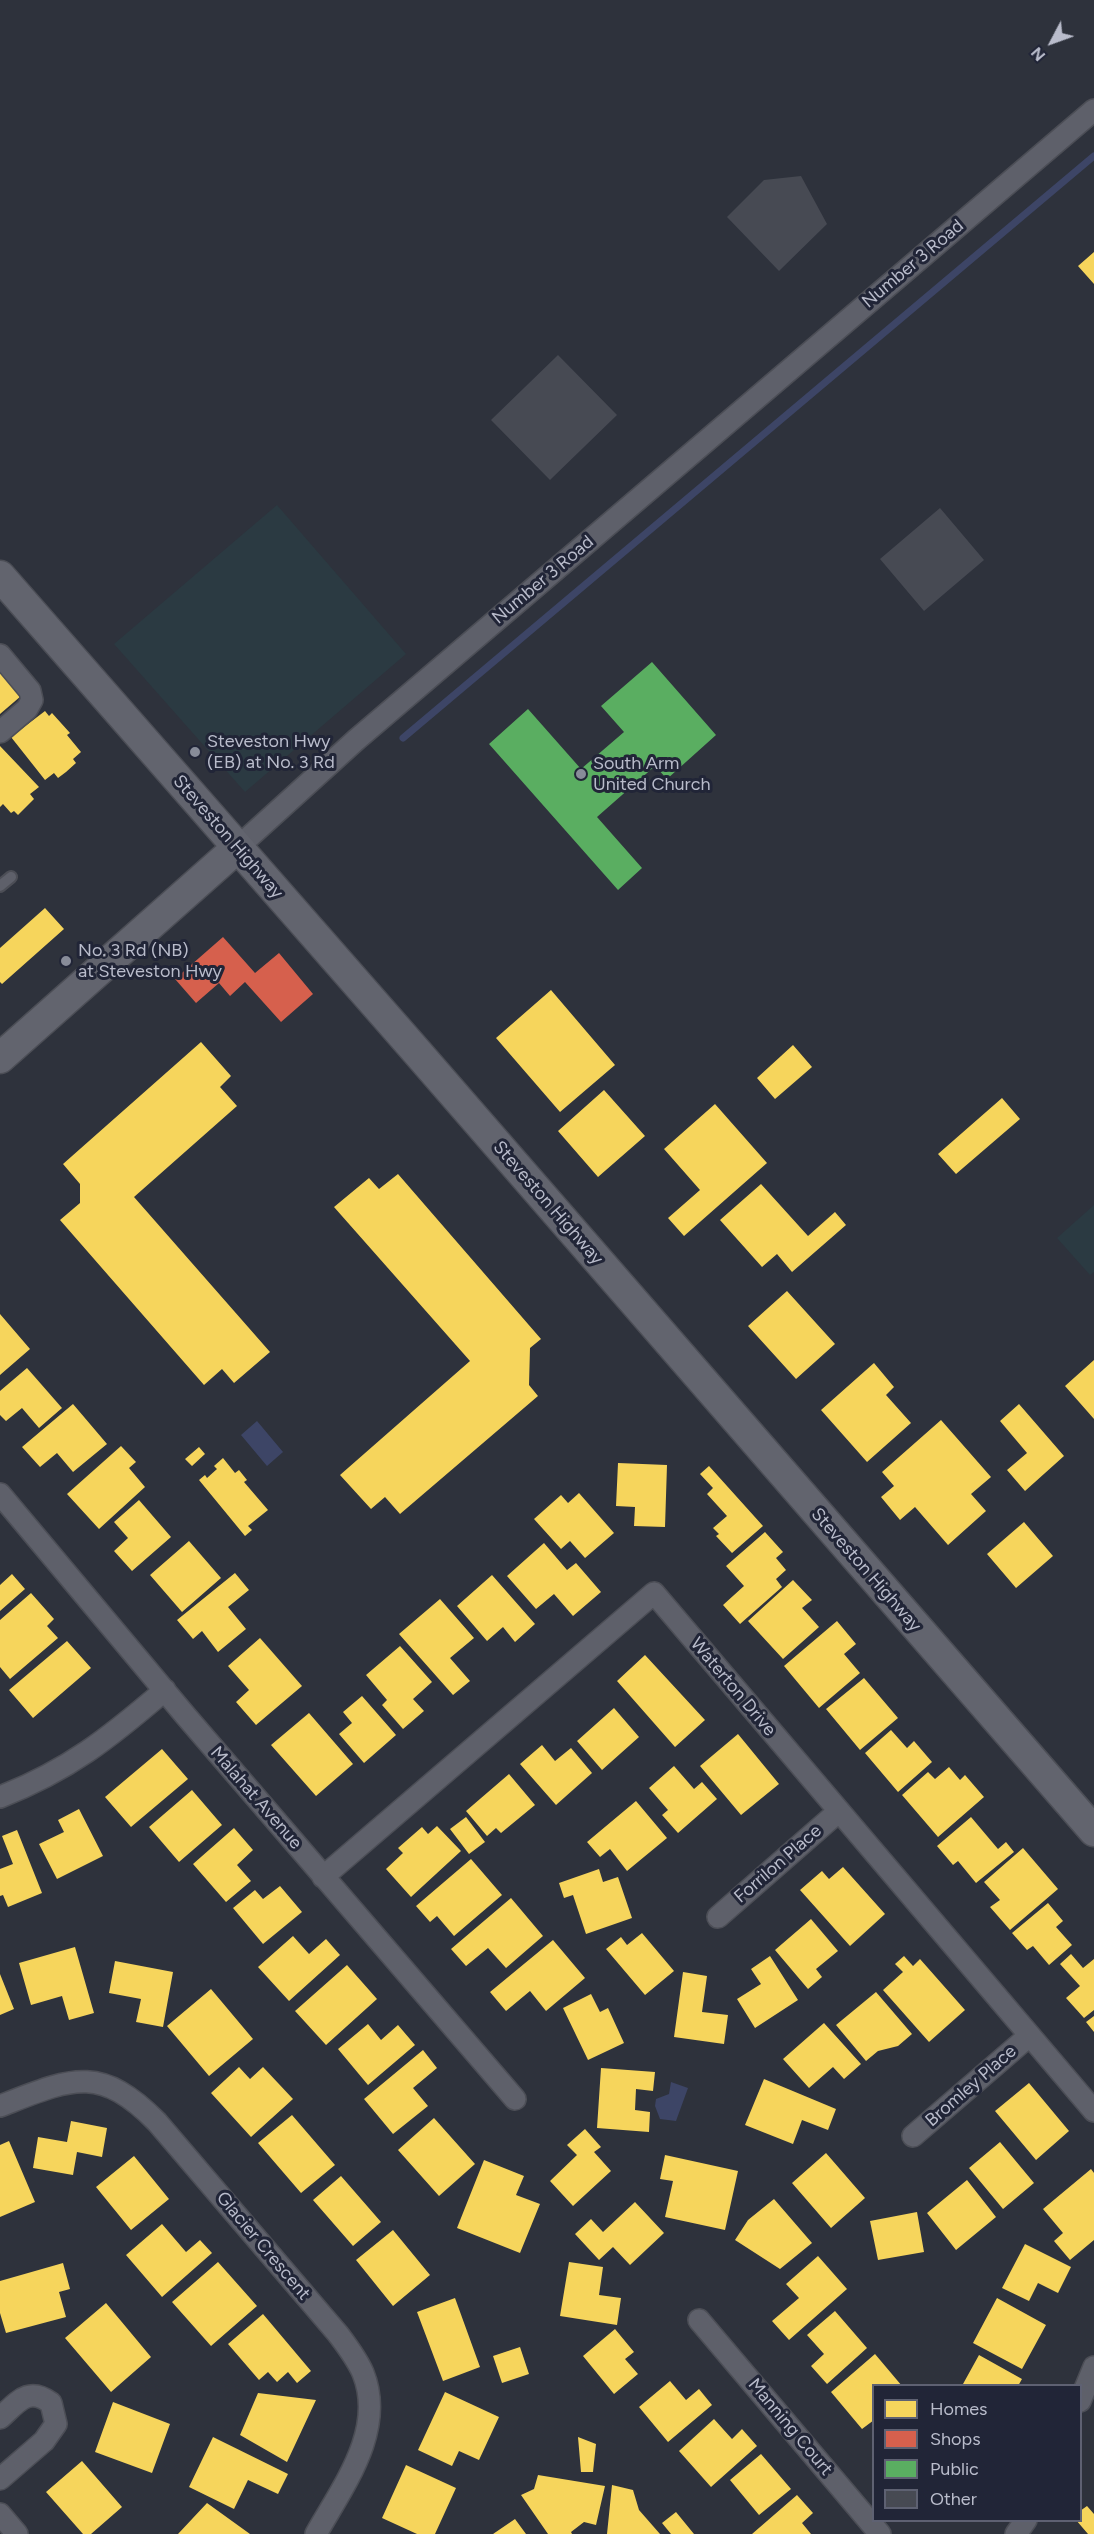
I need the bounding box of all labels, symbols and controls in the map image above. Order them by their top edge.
north arrow [1022,12,1082,72]
text: N [1027,43,1049,65]
street label: Number 3 Road [858,215,968,313]
street label: Number 3 Road [488,531,598,629]
place label: Steveston Hwy (EB) at No. 3 Rd [207,731,335,774]
marker: Steveston Hwy (EB) at No. 3 Rd [188,745,202,759]
place label: South Arm United Church [593,753,710,795]
marker: South Arm United Church [574,767,588,781]
street label: Steveston Highway [168,771,288,903]
place label: No. 3 Rd (NB) at Steveston Hwy [78,940,222,982]
marker: No. 3 Rd (NB) at Steveston Hwy [59,954,73,968]
street label: Steveston Highway [488,1137,608,1269]
street label: Steveston Highway [806,1504,926,1636]
street label: Waterton Drive [686,1633,780,1741]
street label: Malahat Avenue [206,1742,306,1854]
street label: Forrilon Place [730,1820,826,1908]
street label: Bromley Place [921,2041,1021,2131]
street label: Glacier Crescent [211,2187,315,2305]
street label: Manning Court [743,2374,837,2480]
legend [872,2384,1082,2522]
text: Homes [930,2398,988,2420]
text: Shops [930,2428,981,2450]
text: Public [930,2458,979,2480]
text: Other [930,2488,977,2510]

